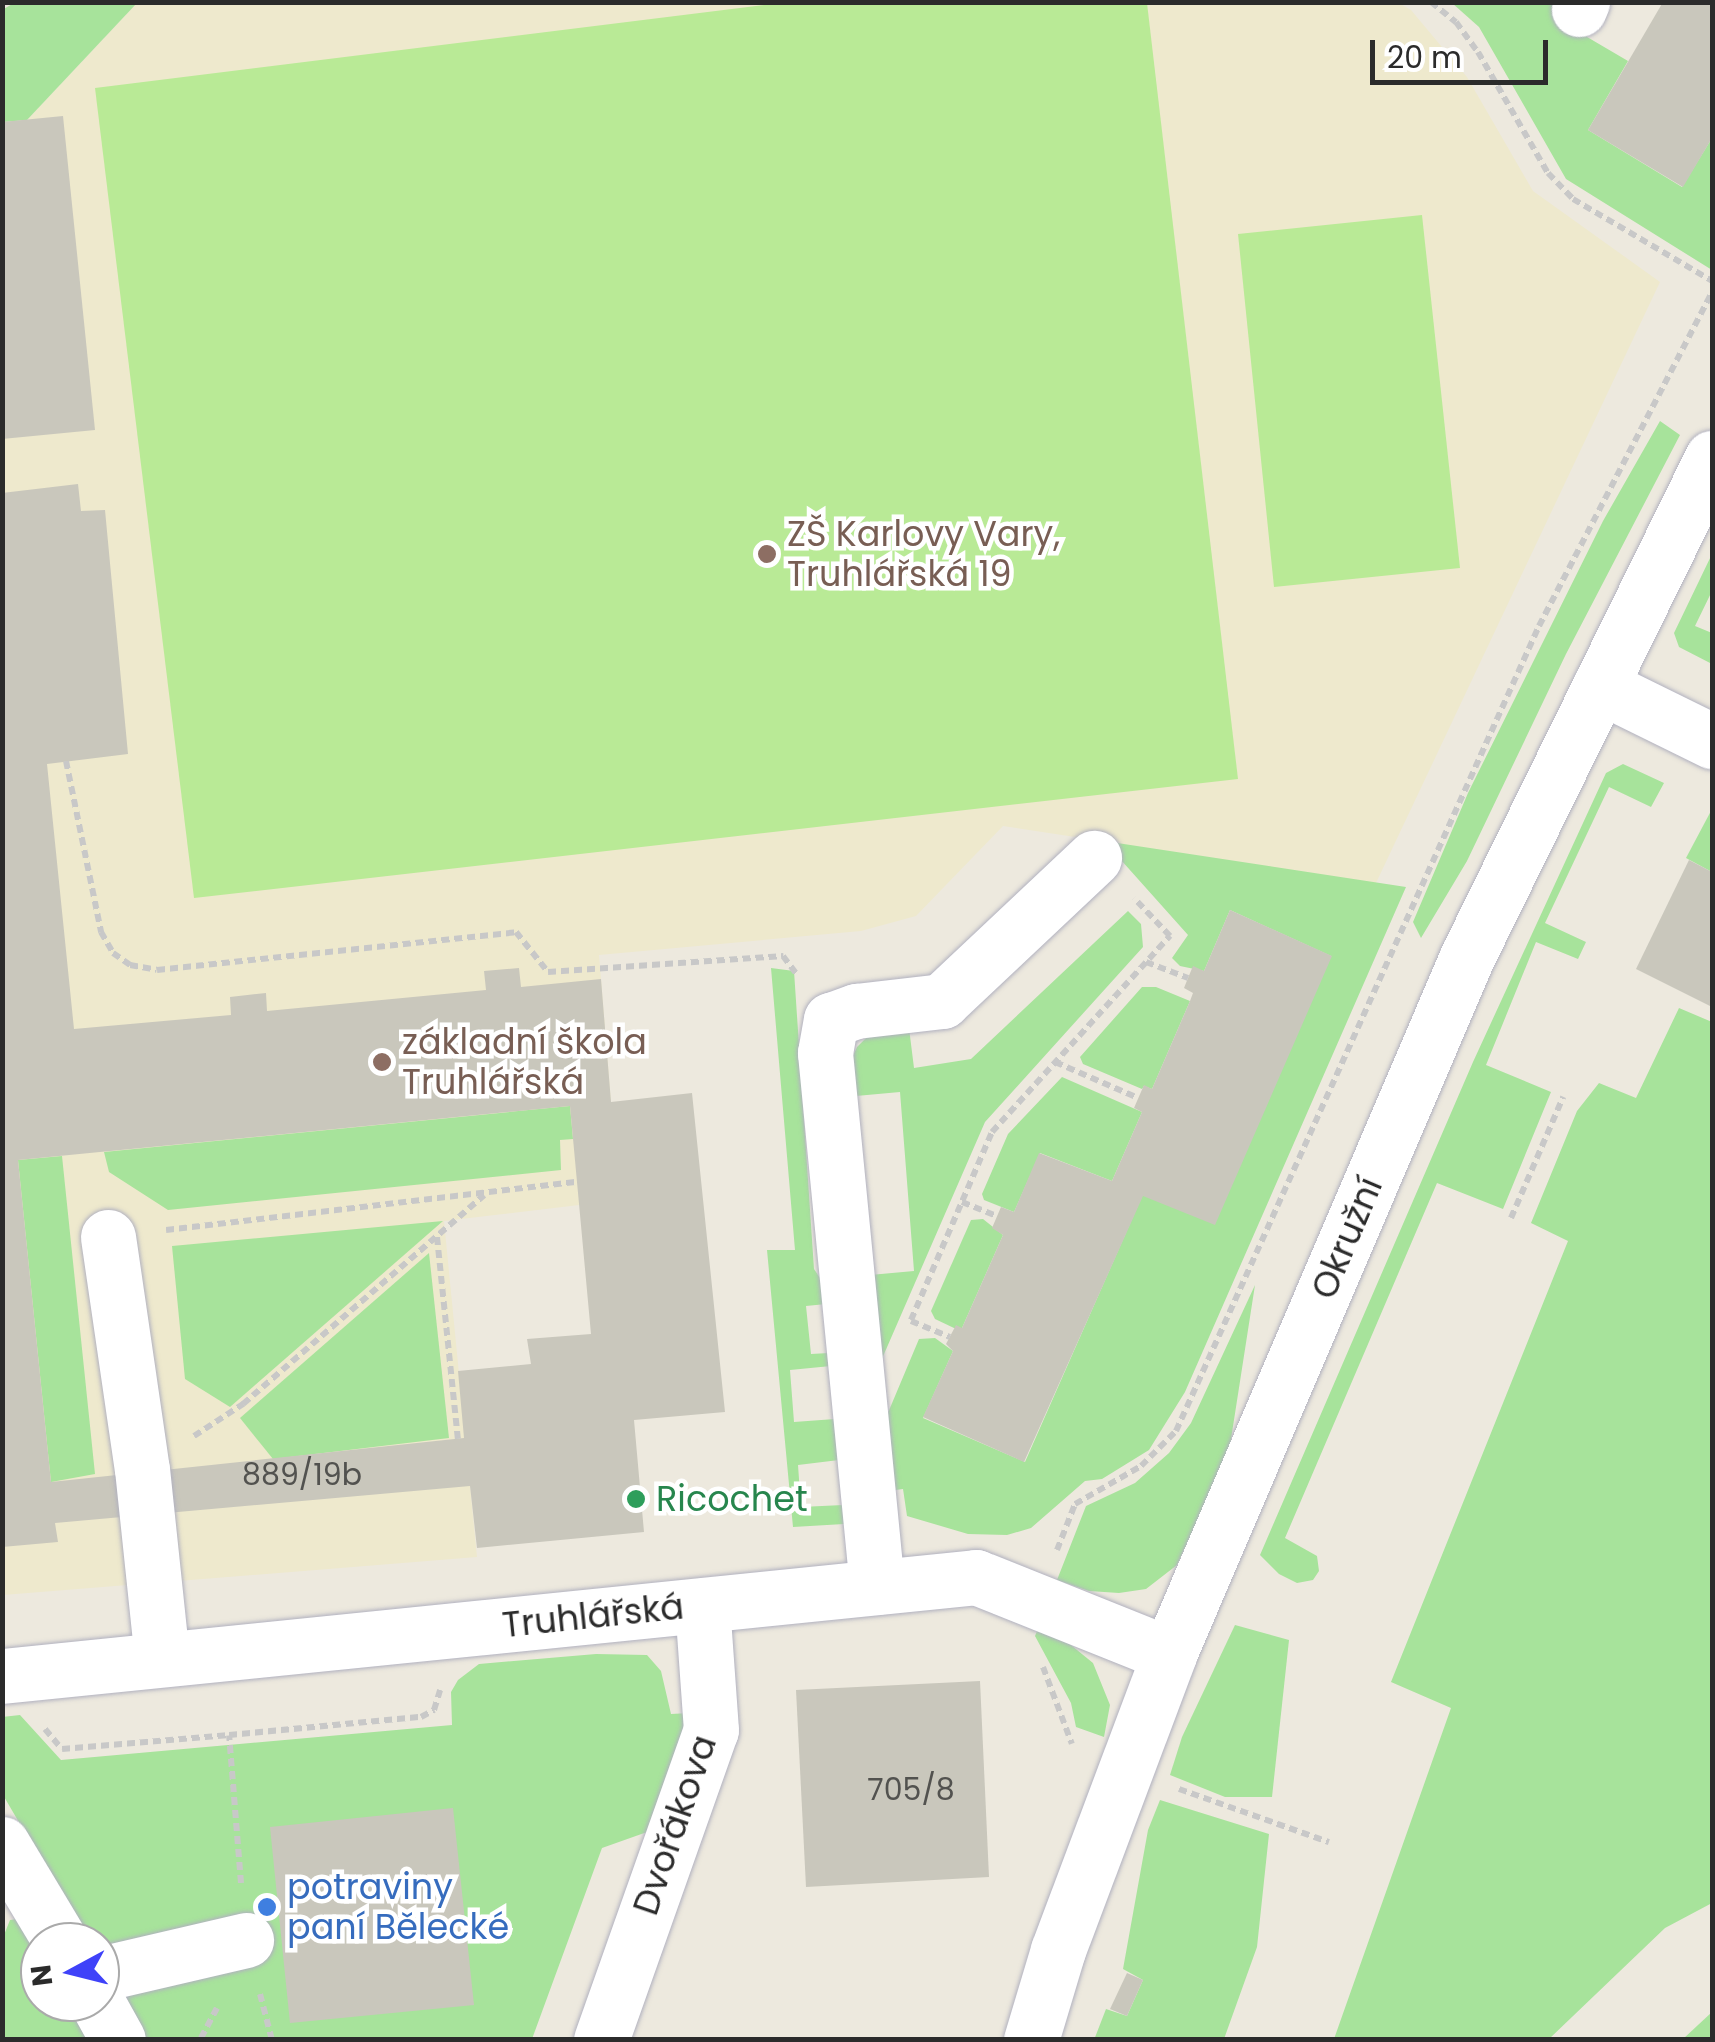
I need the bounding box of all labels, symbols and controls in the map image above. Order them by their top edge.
scale bar [1375,20,1552,82]
text: 20 m [1387,36,1462,79]
place label: ZŠ Karlovy Vary, Truhlářská 19 [787,513,1060,595]
marker: ZŠ Karlovy Vary, Truhlářská 19 [756,543,778,565]
place label: základní škola Truhlářská [402,1021,647,1103]
marker: základní škola Truhlářská [371,1051,393,1073]
street label: Okružní [1303,1171,1391,1305]
house number: 889/19b [242,1457,362,1493]
place label: Ricochet [656,1478,808,1520]
marker: Ricochet [625,1488,647,1510]
street label: Truhlářská [500,1586,686,1646]
street label: Dvořákova [625,1730,725,1920]
house number: 705/8 [867,1772,955,1808]
place label: potraviny paní Bělecké [287,1866,509,1948]
marker: potraviny paní Bělecké [256,1896,278,1918]
north arrow [20,1922,120,2022]
text: N [21,1963,62,1988]

